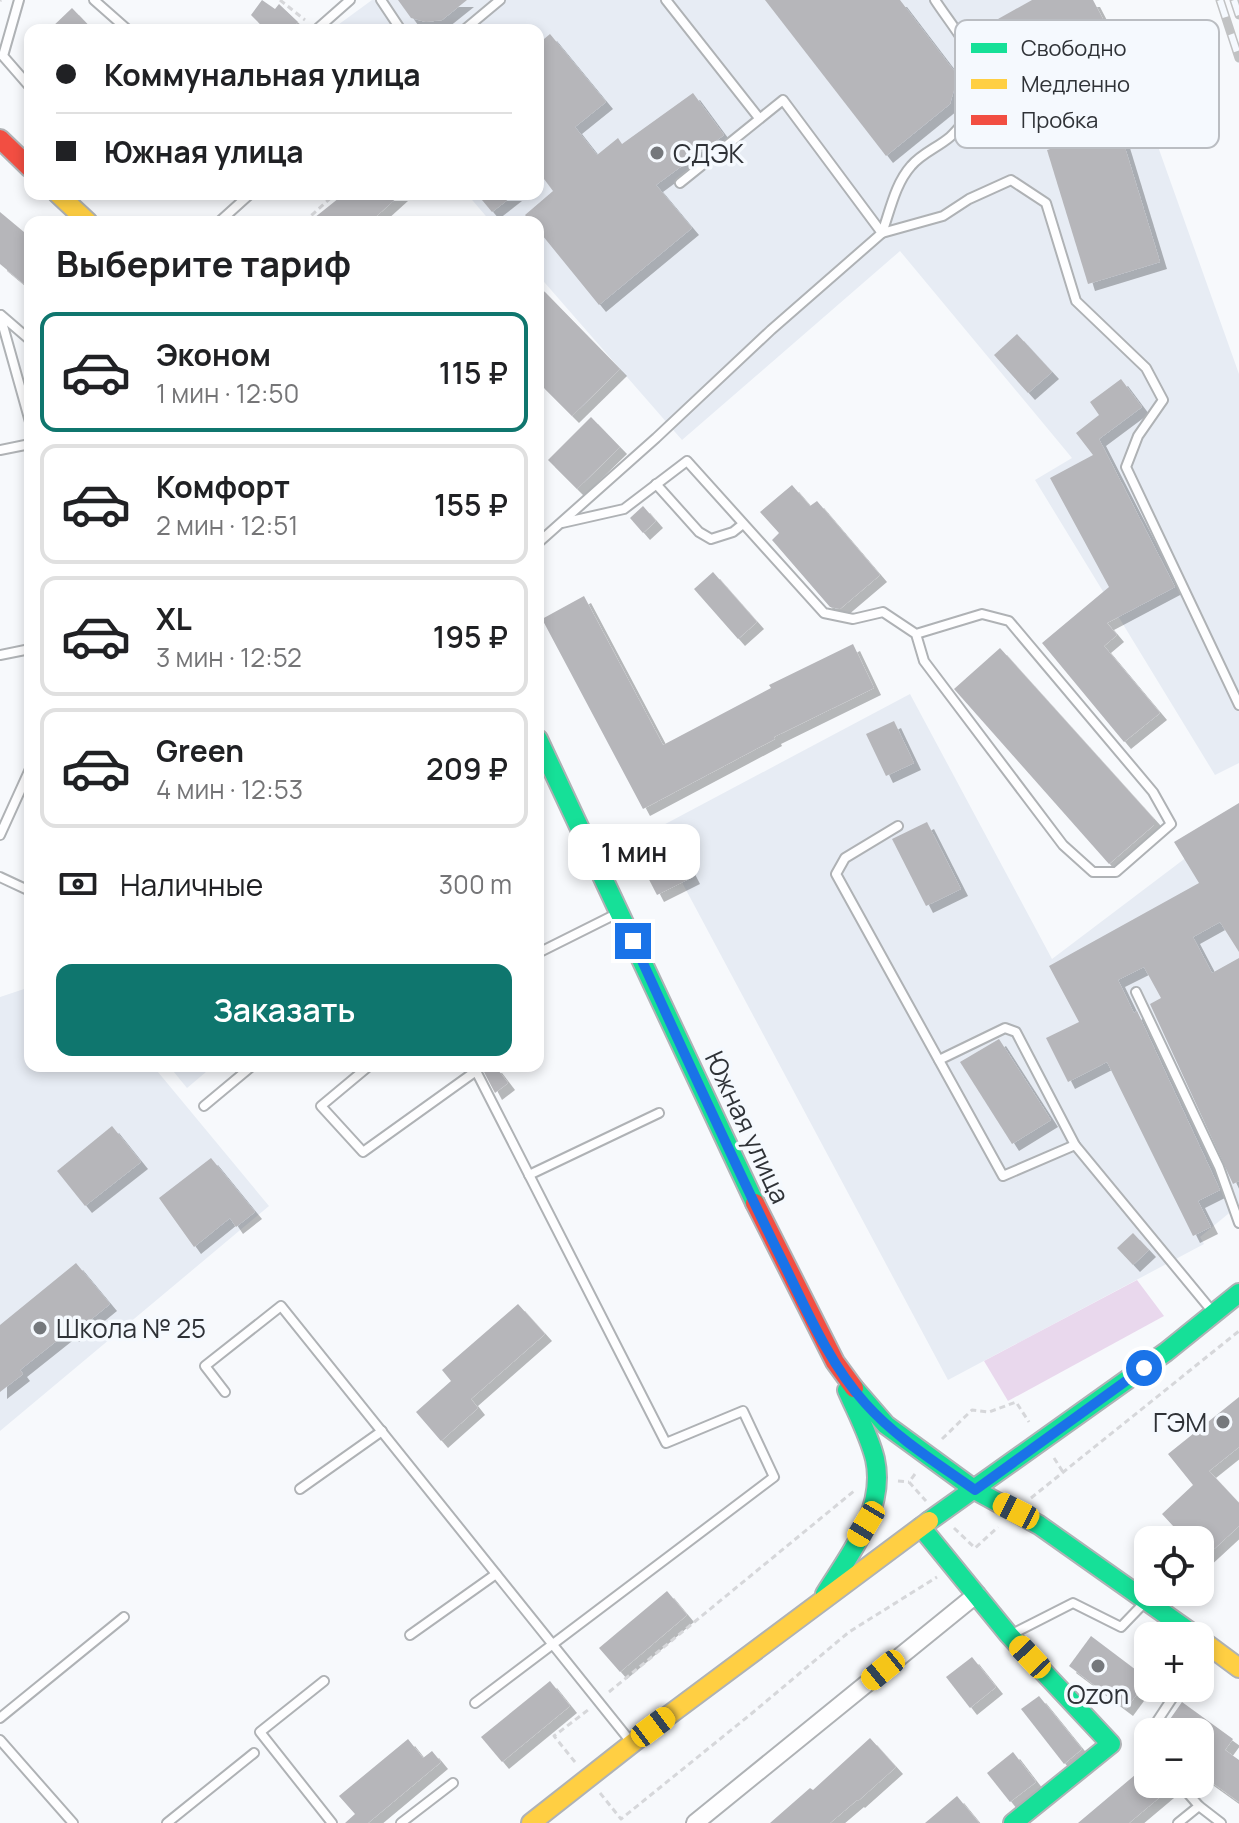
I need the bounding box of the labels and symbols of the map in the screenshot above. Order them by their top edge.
legend [955,20,1219,148]
text: Свободно [1021,33,1127,63]
text: Медленно [1021,69,1130,99]
text: Пробка [1021,105,1098,135]
place label: СДЭК [673,135,745,171]
marker: СДЭК [648,144,666,162]
callout: 1 мин [567,825,699,881]
route end [615,923,651,959]
street label: Южная улица [697,1045,799,1209]
place label: Школа № 25 [56,1310,206,1346]
marker: Школа № 25 [31,1319,49,1337]
route start [1126,1350,1162,1386]
place label: ГЭМ [1153,1404,1207,1440]
marker: ГЭМ [1214,1413,1232,1431]
car [989,1489,1043,1533]
car [843,1497,889,1551]
car [1005,1631,1055,1683]
car [857,1646,909,1694]
marker: Ozon [1089,1657,1107,1675]
place label: Ozon [1067,1676,1129,1712]
car [627,1703,679,1751]

